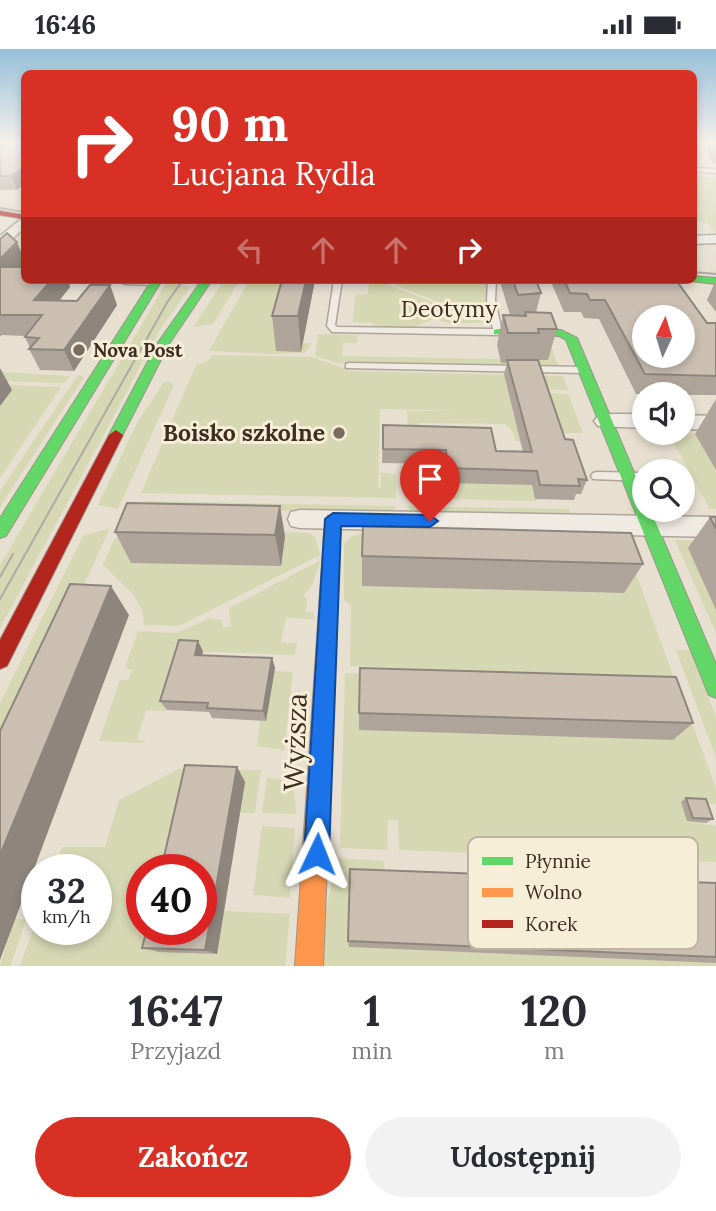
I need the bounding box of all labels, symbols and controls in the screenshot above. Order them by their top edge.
text: 16:46 [35,8,96,41]
text: 90 m [171,92,288,154]
icon: right [56,98,147,189]
text: Lucjana Rydla [171,153,376,194]
icon: left [231,231,269,269]
icon: ahead [304,231,342,269]
icon: ahead [377,231,415,269]
icon: right [450,231,488,269]
street label: Deotymy [401,294,498,323]
north arrow [632,305,695,367]
map controls [632,305,695,522]
place label: Nova Post [93,338,184,362]
marker: Nova Post [71,342,87,358]
button: sound [632,382,695,445]
place label: Boisko szkolne [163,418,325,447]
marker: Boisko szkolne [331,425,347,441]
pin [400,449,460,521]
button: search [632,459,695,522]
icon: arrive [411,460,449,498]
street label: Wyższa [275,692,315,792]
position arrow [280,817,354,891]
legend [468,837,698,949]
text: Płynnie [525,849,591,873]
speed limit sign: 40 [126,854,217,945]
text: 32 [47,868,86,913]
text: Wolno [525,880,582,904]
text: km/h [42,905,91,928]
text: Korek [525,912,578,936]
text: 16:47 [129,984,223,1038]
text: 1 [364,984,381,1038]
text: 120 [521,984,587,1038]
text: Przyjazd [130,1036,221,1065]
text: min [352,1036,393,1065]
text: m [544,1036,565,1065]
button: Zakończ [35,1117,351,1197]
button: Udostępnij [365,1117,681,1197]

